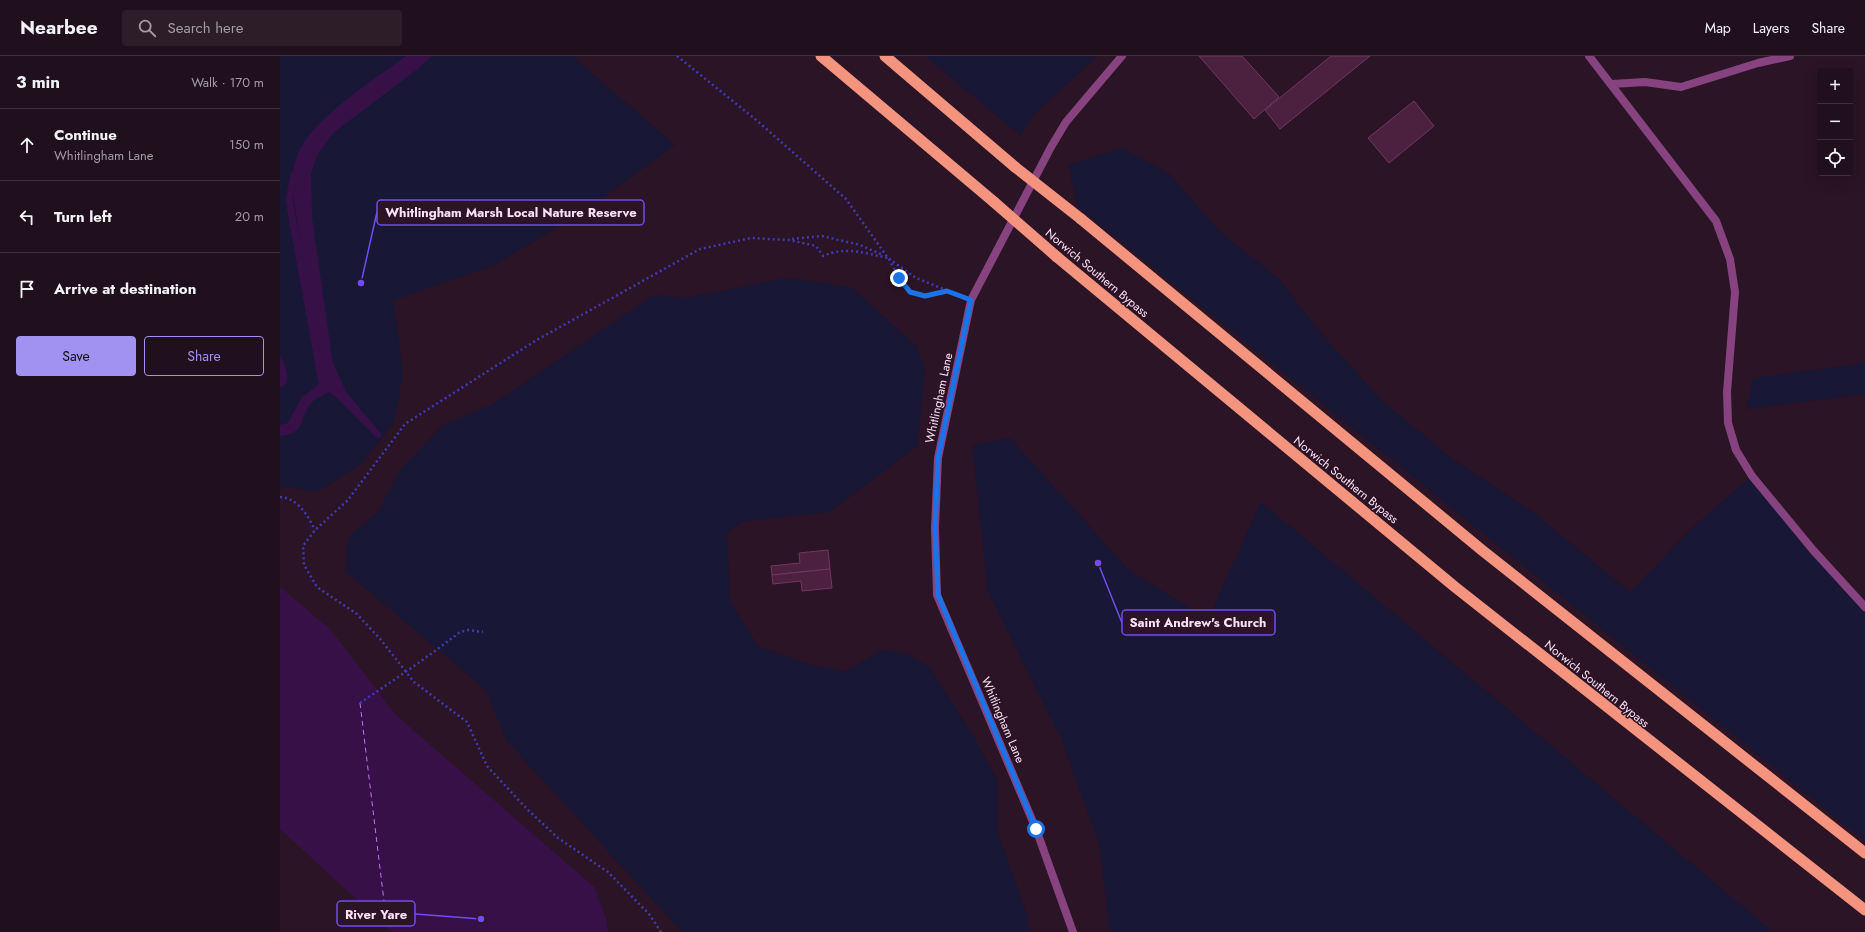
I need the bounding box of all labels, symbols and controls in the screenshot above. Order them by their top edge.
search box [122,10,402,46]
text: Nearbee [20,14,98,41]
icon: search [136,17,158,39]
text: Search here [168,17,243,39]
text: Map [1705,18,1731,38]
text: Layers [1753,18,1789,38]
text: Share [1811,18,1845,38]
map controls [1817,68,1853,176]
button: + [1817,68,1853,104]
text: 3 min [16,70,60,94]
text: Walk · 170 m [191,73,264,92]
button: − [1817,104,1853,140]
text: Continue [54,124,117,146]
icon: ahead [16,134,38,156]
text: 150 m [229,135,264,154]
button: locate [1817,140,1853,176]
text: Whitlingham Lane [54,146,154,165]
callout: Whitlingham Marsh Local Nature Reserve [377,200,644,225]
text: Whitlingham Marsh Local Nature Reserve [385,203,637,222]
icon: left [16,206,38,228]
text: Turn left [54,206,112,228]
text: 20 m [235,207,264,226]
street label: Norwich Southern Bypass [1041,224,1153,322]
route end [890,269,908,287]
icon: arrive [16,278,38,300]
text: Arrive at destination [54,278,196,300]
button: Save [16,336,136,376]
button: Share [144,336,264,376]
street label: Whitlingham Lane [921,351,957,445]
street label: Norwich Southern Bypass [1290,432,1402,528]
callout: Saint Andrew's Church [1122,610,1275,635]
text: Saint Andrew's Church [1129,613,1267,632]
street label: Norwich Southern Bypass [1541,636,1653,732]
street label: Whitlingham Lane [977,674,1029,766]
route start [1027,820,1045,838]
callout: River Yare [337,901,415,926]
text: River Yare [345,905,408,924]

